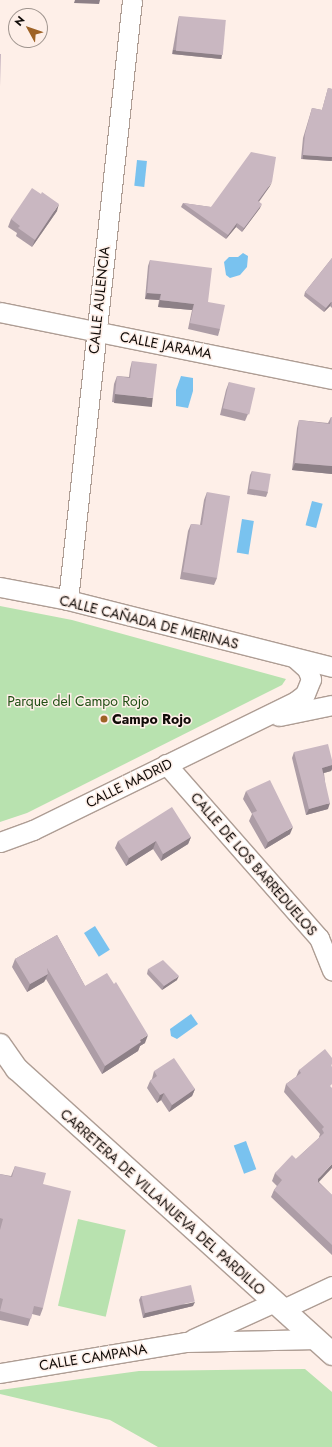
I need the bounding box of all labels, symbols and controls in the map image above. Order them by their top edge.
north arrow [8,8,48,48]
text: N [11,12,29,29]
street label: CALLE AULENCIA [85,245,113,355]
street label: CALLE JARAMA [119,328,213,362]
street label: CALLE CAÑADA DE MERINAS [58,592,240,652]
park label: Parque del Campo Rojo [7,693,149,709]
place label: Campo Rojo [112,711,191,727]
marker: Campo Rojo [99,714,109,724]
street label: CALLE MADRID [83,755,175,811]
street label: CALLE DE LOS BARREDUELOS [187,789,321,939]
street label: CARRETERA DE VILLANUEVA DEL PARDILLO [57,1105,269,1299]
street label: CALLE CAMPANA [38,1340,148,1374]

